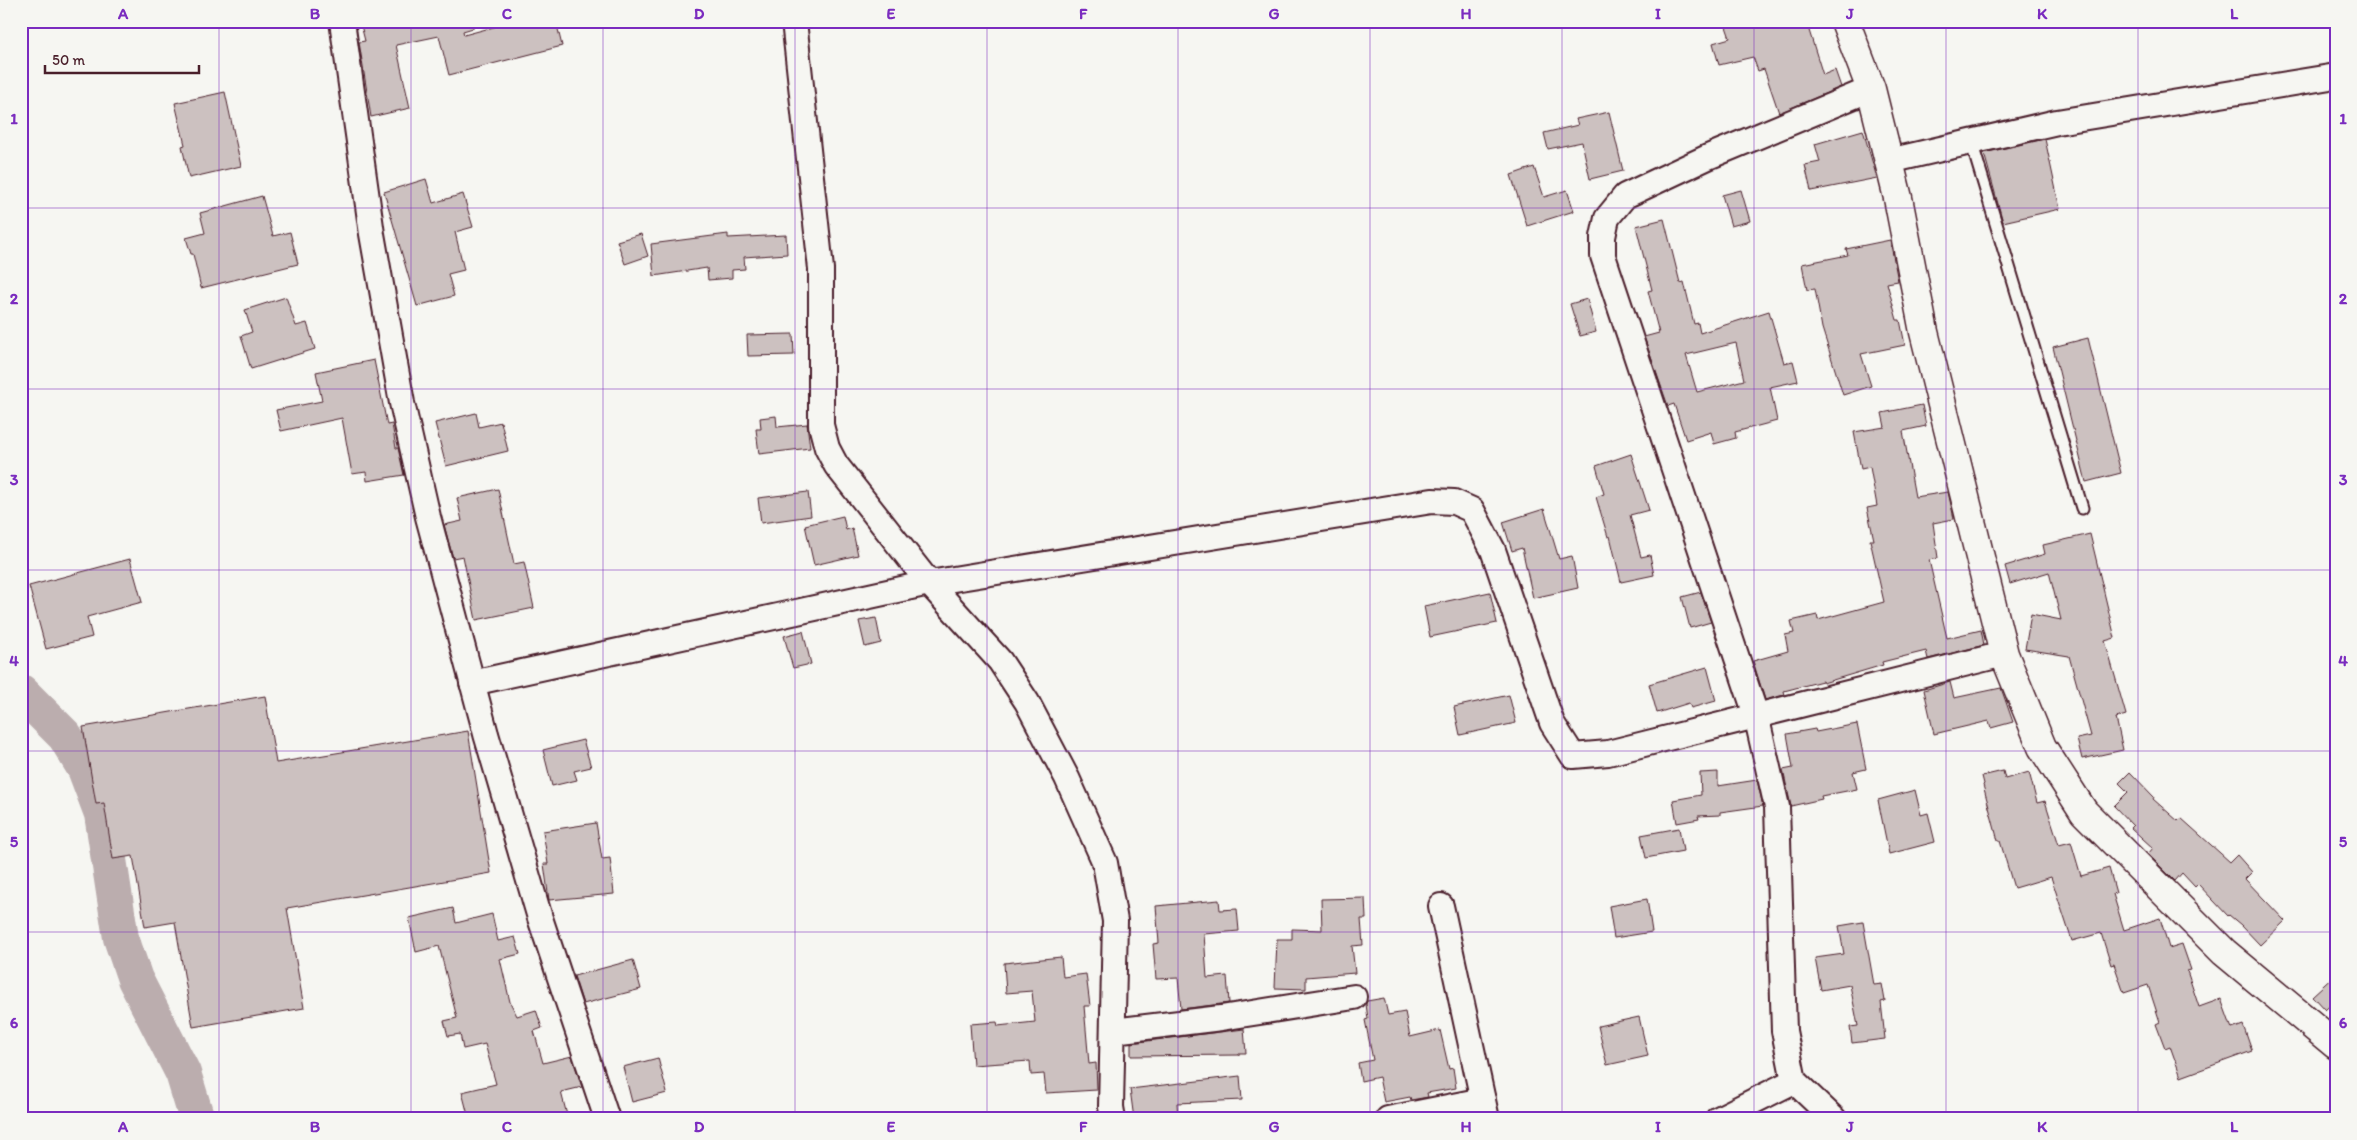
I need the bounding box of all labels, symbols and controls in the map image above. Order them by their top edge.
text: A [117,4,129,23]
text: B [310,4,321,23]
text: C [502,4,513,23]
text: D [694,4,705,23]
text: E [887,4,896,23]
text: F [1079,4,1088,23]
text: G [1268,4,1280,23]
text: H [1460,4,1472,23]
text: I [1655,4,1661,23]
text: J [1845,4,1854,23]
text: K [2037,4,2048,23]
text: L [2230,4,2239,23]
scale bar [45,42,199,74]
text: 50 m [52,51,85,69]
text: 1 [10,109,18,128]
text: 1 [2339,109,2347,128]
text: 2 [10,289,19,308]
text: 2 [2339,289,2348,308]
text: 3 [10,470,19,489]
text: 3 [2339,470,2348,489]
text: 4 [9,651,19,670]
text: 4 [2338,651,2348,670]
text: 5 [10,832,19,851]
text: 5 [2339,832,2348,851]
text: 6 [10,1013,19,1032]
text: 6 [2339,1013,2348,1032]
text: A [117,1117,129,1136]
text: B [310,1117,321,1136]
text: C [502,1117,513,1136]
text: D [694,1117,705,1136]
text: E [887,1117,896,1136]
text: F [1079,1117,1088,1136]
text: G [1268,1117,1280,1136]
text: H [1460,1117,1472,1136]
text: I [1655,1117,1661,1136]
text: J [1845,1117,1854,1136]
text: K [2037,1117,2048,1136]
text: L [2230,1117,2239,1136]

